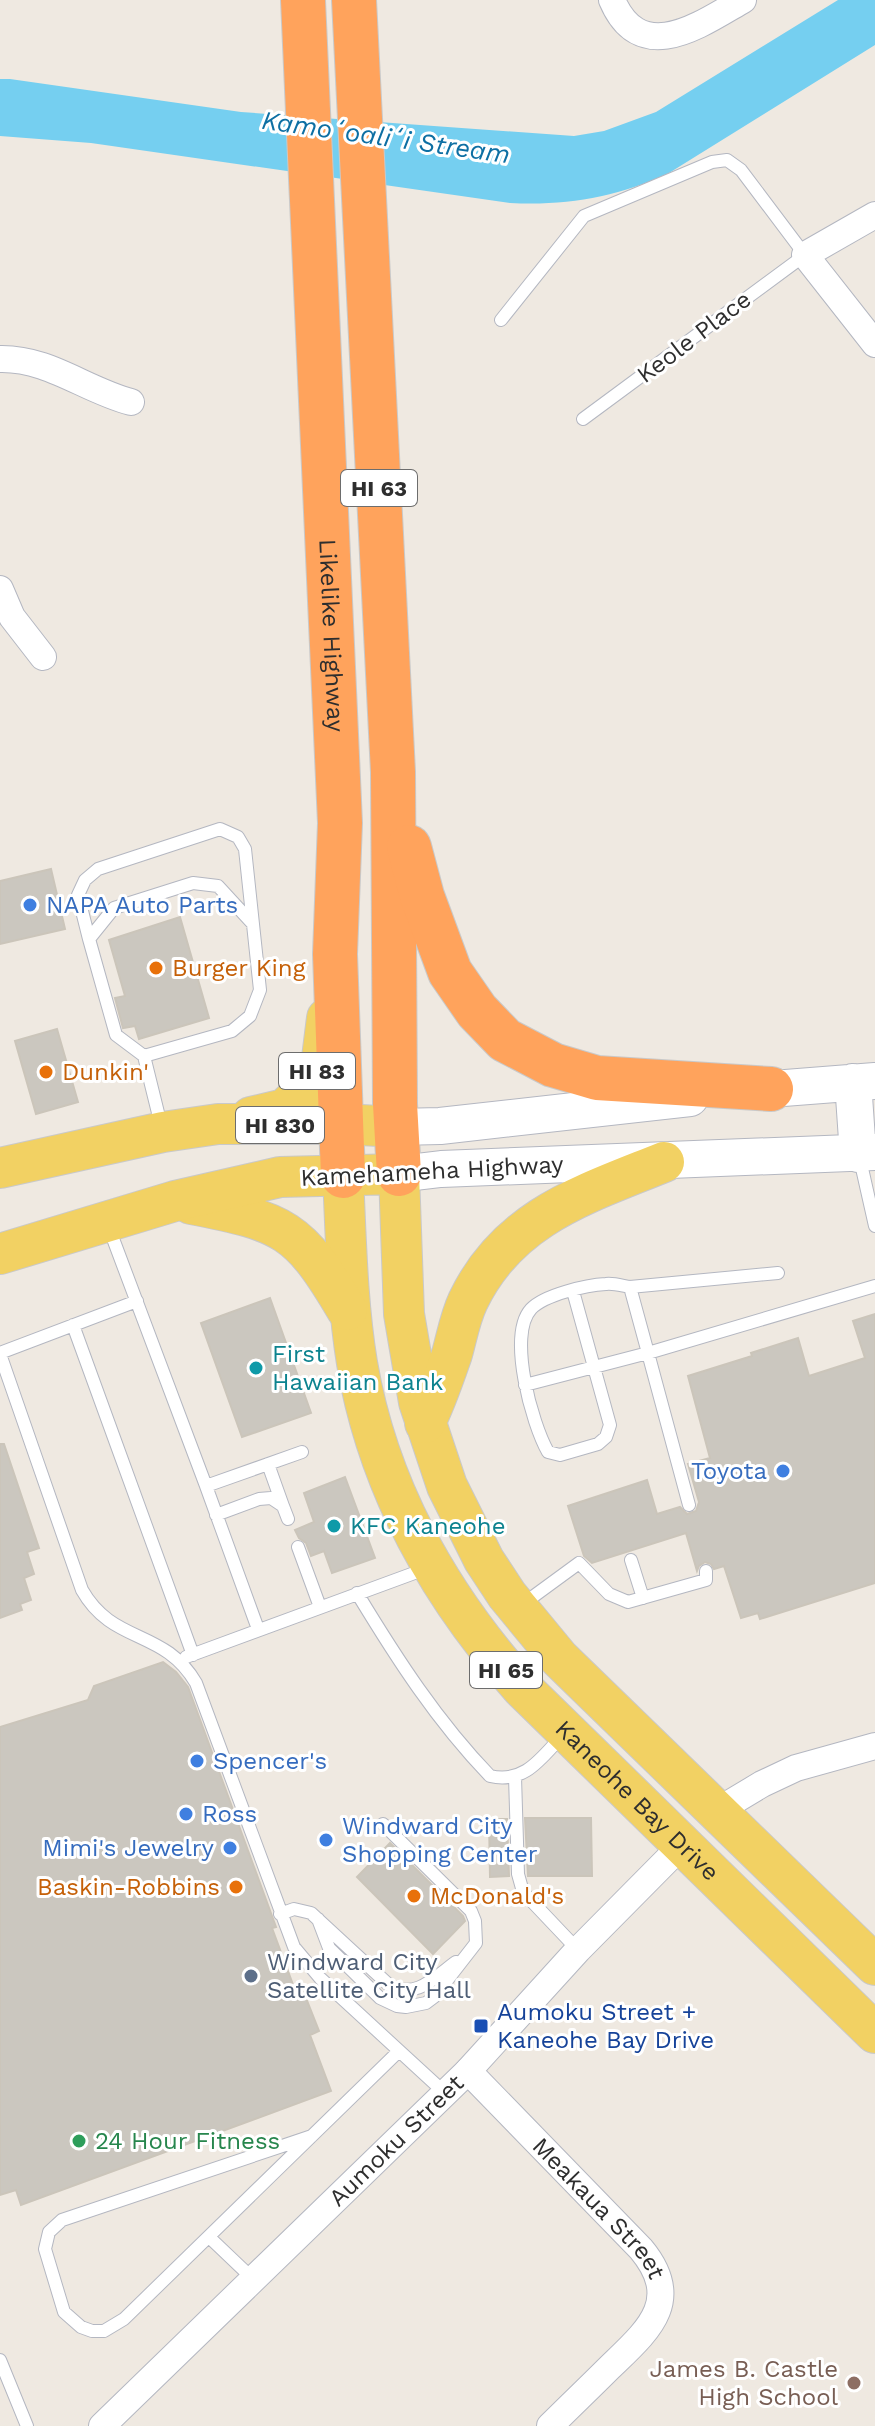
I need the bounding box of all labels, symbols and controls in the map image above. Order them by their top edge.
water label: Kamoʻoaliʻi Stream [260,105,512,169]
street label: Keole Place [632,285,756,389]
road number: HI 63 [341,470,417,506]
street label: Likelike Highway [313,538,350,733]
place label: NAPA Auto Parts [46,891,238,919]
marker: NAPA Auto Parts [21,896,39,914]
place label: Burger King [172,954,306,982]
marker: Burger King [147,959,165,977]
road number: HI 83 [279,1053,355,1089]
place label: Dunkin' [62,1058,149,1086]
marker: Dunkin' [37,1063,55,1081]
road number: HI 830 [236,1107,324,1143]
street label: Kamehameha Highway [300,1150,565,1192]
place label: First Hawaiian Bank [272,1340,444,1396]
marker: First Hawaiian Bank [247,1359,265,1377]
place label: Toyota [691,1457,767,1485]
marker: Toyota [774,1462,792,1480]
place label: KFC Kaneohe [350,1512,506,1540]
marker: KFC Kaneohe [325,1517,343,1535]
road number: HI 65 [470,1652,542,1688]
street label: Kaneohe Bay Drive [550,1715,725,1887]
place label: Spencer's [213,1747,327,1775]
marker: Spencer's [188,1752,206,1770]
place label: Ross [202,1800,257,1828]
marker: Ross [177,1805,195,1823]
place label: Windward City Shopping Center [342,1812,538,1868]
marker: Windward City Shopping Center [317,1831,335,1849]
place label: Mimi's Jewelry [42,1834,215,1862]
marker: Mimi's Jewelry [221,1839,239,1857]
place label: Baskin-Robbins [37,1873,220,1901]
marker: Baskin-Robbins [227,1878,245,1896]
place label: McDonald's [430,1882,564,1910]
marker: McDonald's [405,1887,423,1905]
place label: Windward City Satellite City Hall [267,1948,472,2004]
marker: Windward City Satellite City Hall [242,1967,260,1985]
place label: Aumoku Street + Kaneohe Bay Drive [497,1998,714,2054]
marker: Aumoku Street + Kaneohe Bay Drive [472,2017,490,2035]
street label: Aumoku Street [323,2069,469,2212]
place label: 24 Hour Fitness [95,2127,280,2155]
marker: 24 Hour Fitness [70,2132,88,2150]
street label: Meakaua Street [527,2132,671,2283]
place label: James B. Castle High School [650,2355,839,2411]
marker: James B. Castle High School [845,2374,863,2392]

